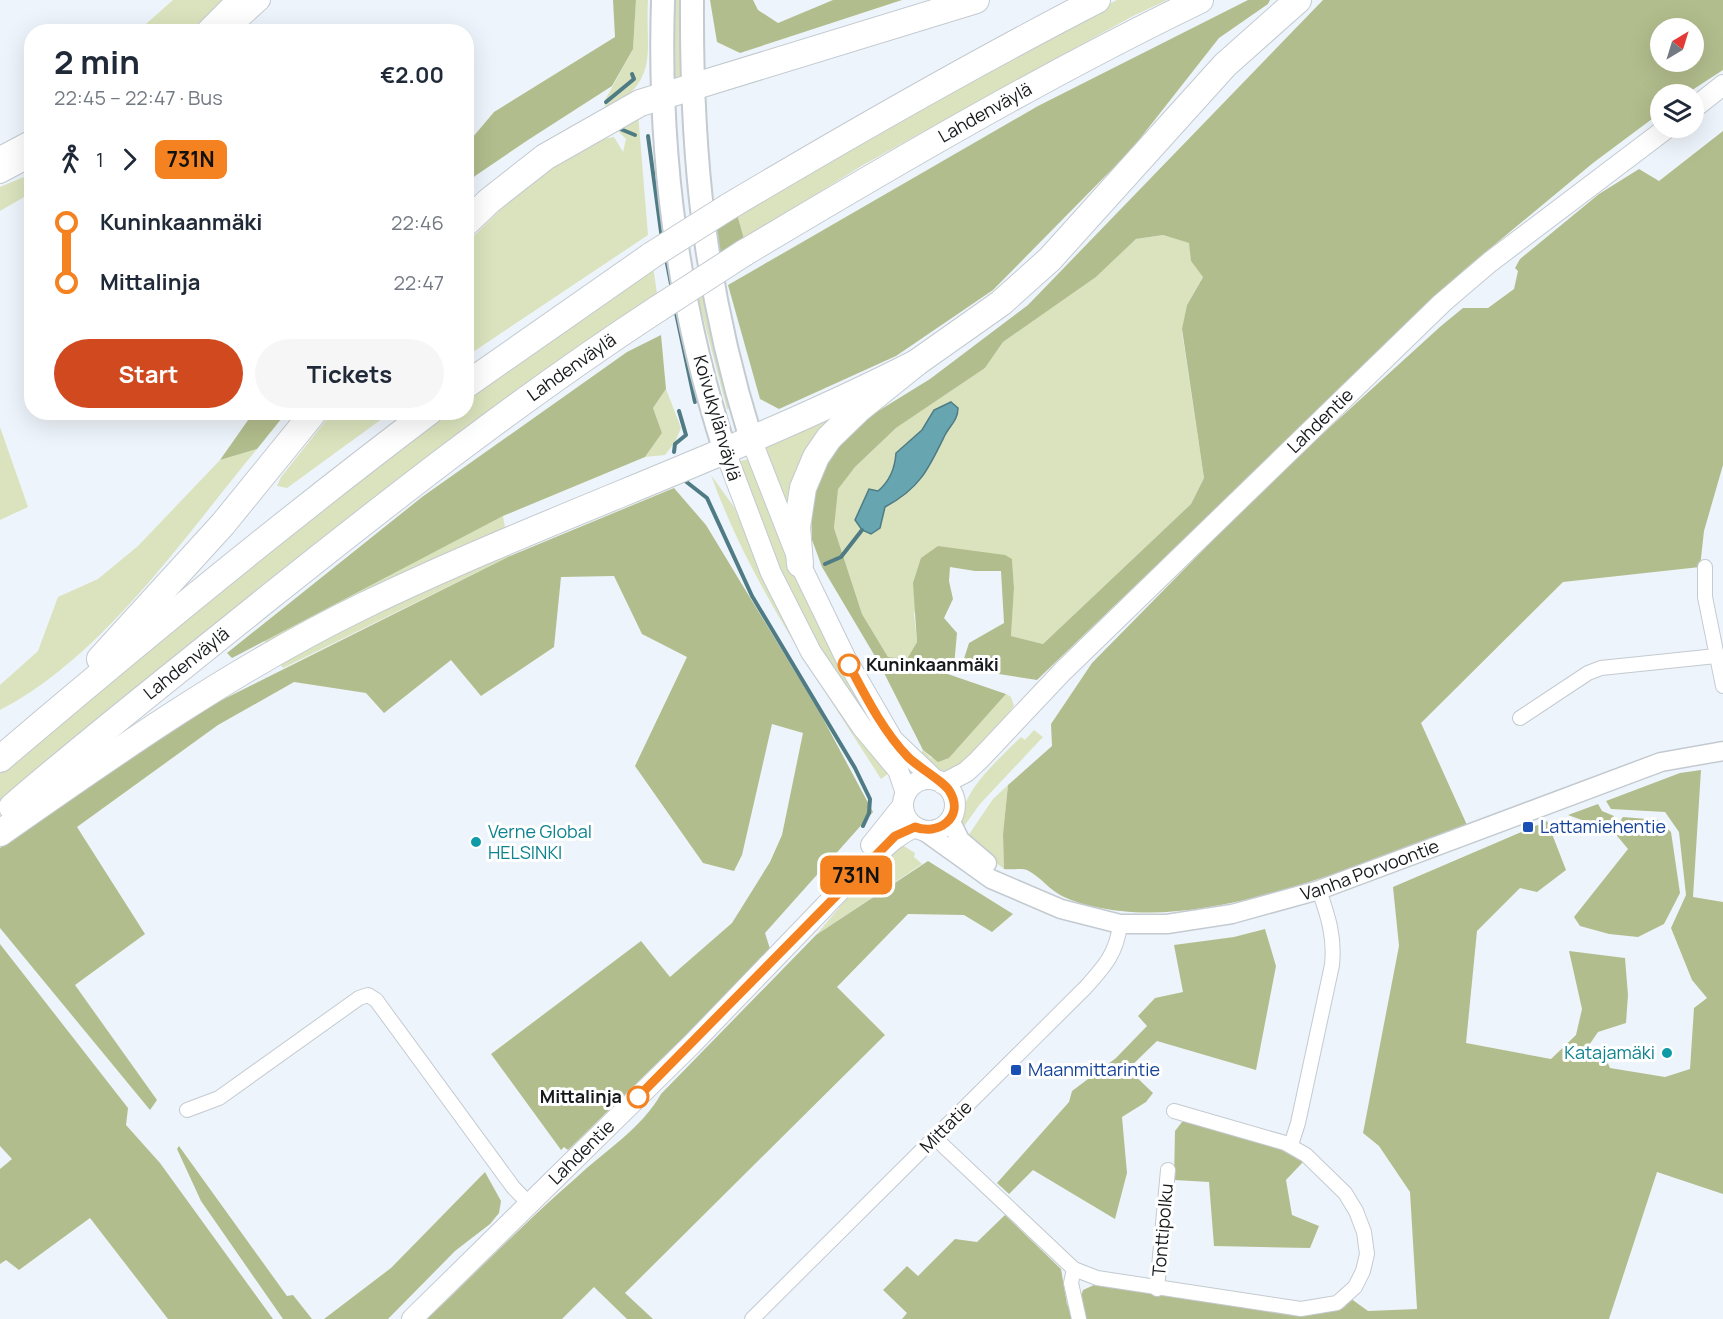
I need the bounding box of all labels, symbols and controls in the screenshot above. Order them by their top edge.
north arrow [1650,18,1704,72]
map controls [1650,18,1704,138]
text: 2 min [54,39,140,84]
text: €2.00 [380,60,444,90]
street label: Lahdenväylä [934,76,1036,148]
text: 22:45 – 22:47 · Bus [54,84,223,111]
button: layers [1650,84,1704,138]
icon: walk [54,143,87,176]
icon: forward [113,143,146,176]
text: 731N [167,145,215,173]
text: 1 [96,146,104,173]
text: Kuninkaanmäki [100,207,262,237]
text: 22:46 [391,209,444,236]
text: Mittalinja [100,267,201,297]
text: 22:47 [393,269,444,296]
street label: Lahdenväylä [522,327,620,406]
button: Start [54,339,243,408]
button: Tickets [255,339,444,408]
street label: Koivukylänväylä [689,352,747,483]
street label: Lahdentie [1282,383,1358,458]
street label: Lahdenväylä [138,621,234,704]
place label: Kuninkaanmäki [866,652,999,676]
marker: Kuninkaanmäki [838,654,860,676]
place label: Lattamiehentie [1540,814,1666,838]
place label: Verne Global HELSINKI [488,819,592,864]
marker: Lattamiehentie [1521,820,1535,834]
street label: Vanha Porvoontie [1298,833,1442,905]
marker: Verne Global HELSINKI [469,835,483,849]
line badge: 731N [814,856,898,894]
text: 731N [832,861,880,889]
place label: Katajamäki [1564,1040,1655,1064]
marker: Katajamäki [1660,1046,1674,1060]
place label: Maanmittarintie [1028,1057,1160,1081]
marker: Maanmittarintie [1009,1063,1023,1077]
place label: Mittalinja [540,1084,622,1108]
marker: Mittalinja [627,1086,649,1108]
street label: Mittatie [914,1095,977,1158]
street label: Lahdentie [543,1114,619,1189]
street label: Tonttipolku [1146,1182,1178,1277]

